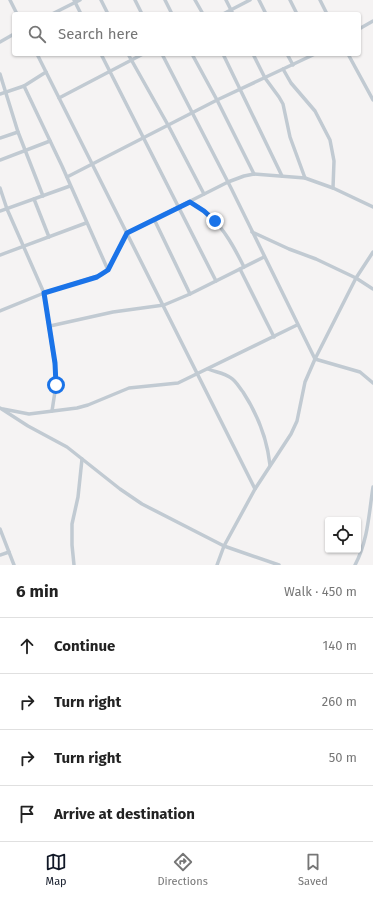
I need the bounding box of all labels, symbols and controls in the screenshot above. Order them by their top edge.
search box [12,12,361,56]
icon: search [26,23,48,45]
text: Search here [58,25,138,43]
route end [206,212,224,230]
route start [47,376,65,394]
map controls [325,517,361,553]
button: locate [325,517,361,553]
text: 6 min [16,581,59,602]
text: Walk · 450 m [284,584,357,599]
icon: ahead [16,635,38,657]
text: Continue [54,637,115,655]
text: 140 m [323,638,357,653]
icon: right [16,691,38,713]
text: Turn right [54,693,121,711]
text: 260 m [322,694,357,709]
icon: right [16,747,38,769]
text: Turn right [54,749,121,767]
text: 50 m [329,750,357,765]
icon: arrive [16,803,38,825]
text: Arrive at destination [54,805,195,823]
tab: Map [45,851,67,888]
tab: Directions [157,851,208,888]
tab: Saved [298,851,328,888]

